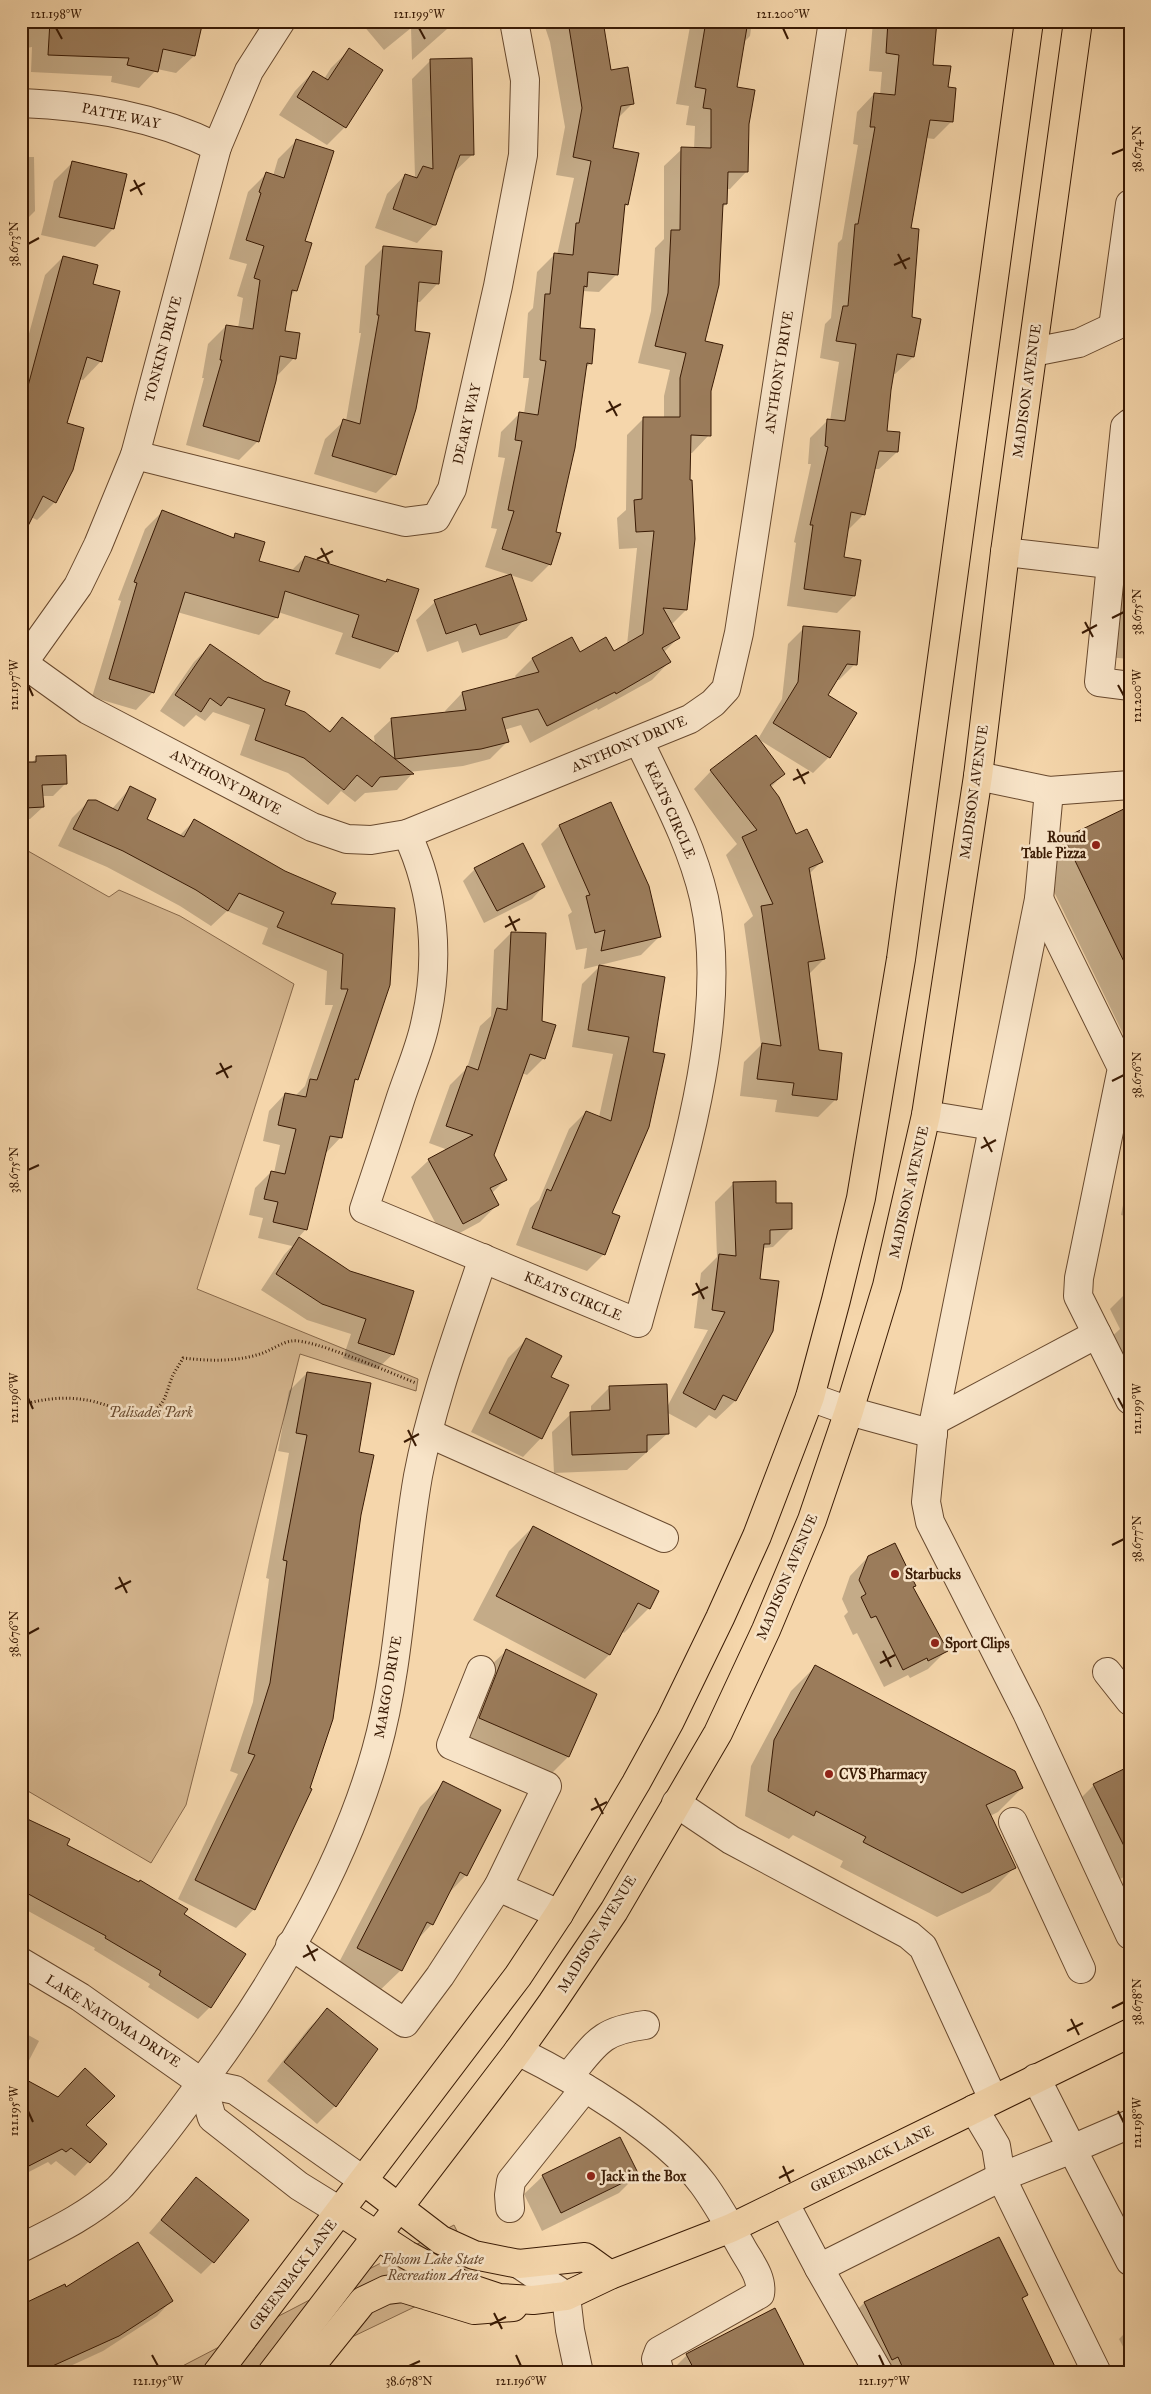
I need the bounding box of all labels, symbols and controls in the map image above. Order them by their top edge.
text: 121.198°W [30,7,82,21]
text: 121.199°W [393,7,445,21]
text: 121.200°W [756,7,810,21]
street label: PATTE WAY [80,99,163,133]
text: 38.674°N [1130,125,1144,173]
text: 38.673°N [7,221,21,267]
street label: TONKIN DRIVE [141,294,185,404]
street label: ANTHONY DRIVE [761,310,797,435]
street label: MADISON AVENUE [1009,323,1045,459]
street label: DEARY WAY [449,381,485,466]
text: 38.675°N [1130,589,1144,635]
text: 121.197°W [7,659,21,711]
text: 121.200°W [1130,669,1144,723]
street label: ANTHONY DRIVE [568,712,689,776]
street label: MADISON AVENUE [956,724,992,860]
street label: ANTHONY DRIVE [167,745,285,819]
street label: KEATS CIRCLE [641,759,699,861]
place label: Round Table Pizza [1020,829,1087,862]
marker: Round Table Pizza [1090,839,1102,851]
text: 38.676°N [1130,1052,1144,1098]
street label: MADISON AVENUE [886,1124,932,1260]
text: 38.675°N [7,1147,21,1193]
street label: KEATS CIRCLE [521,1268,625,1324]
text: 121.196°W [7,1372,21,1423]
text: 121.199°W [1130,1383,1144,1435]
park label: Palisades Park [109,1404,194,1421]
street label: MADISON AVENUE [753,1511,821,1643]
text: 38.677°N [1130,1515,1144,1563]
place label: Starbucks [905,1566,961,1583]
marker: Starbucks [889,1568,901,1580]
text: 38.676°N [7,1611,21,1657]
street label: MARGO DRIVE [371,1634,405,1740]
place label: Sport Clips [945,1635,1010,1653]
marker: Sport Clips [929,1637,941,1649]
place label: CVS Pharmacy [839,1766,928,1784]
marker: CVS Pharmacy [823,1768,835,1780]
street label: MADISON AVENUE [554,1872,640,1996]
street label: LAKE NATOMA DRIVE [42,1971,184,2071]
text: 38.678°N [1130,1978,1144,2026]
text: 121.195°W [7,2085,21,2136]
text: 121.198°W [1130,2097,1144,2149]
street label: GREENBACK LANE [808,2122,936,2196]
place label: Jack in the Box [599,2168,687,2186]
marker: Jack in the Box [585,2170,597,2182]
street label: GREENBACK LANE [246,2216,340,2334]
park label: Folsom Lake State Recreation Area [382,2251,484,2284]
text: 121.195°W [133,2374,184,2388]
text: 38.678°N [385,2374,433,2388]
text: 121.196°W [496,2374,547,2388]
text: 121.197°W [858,2374,910,2388]

